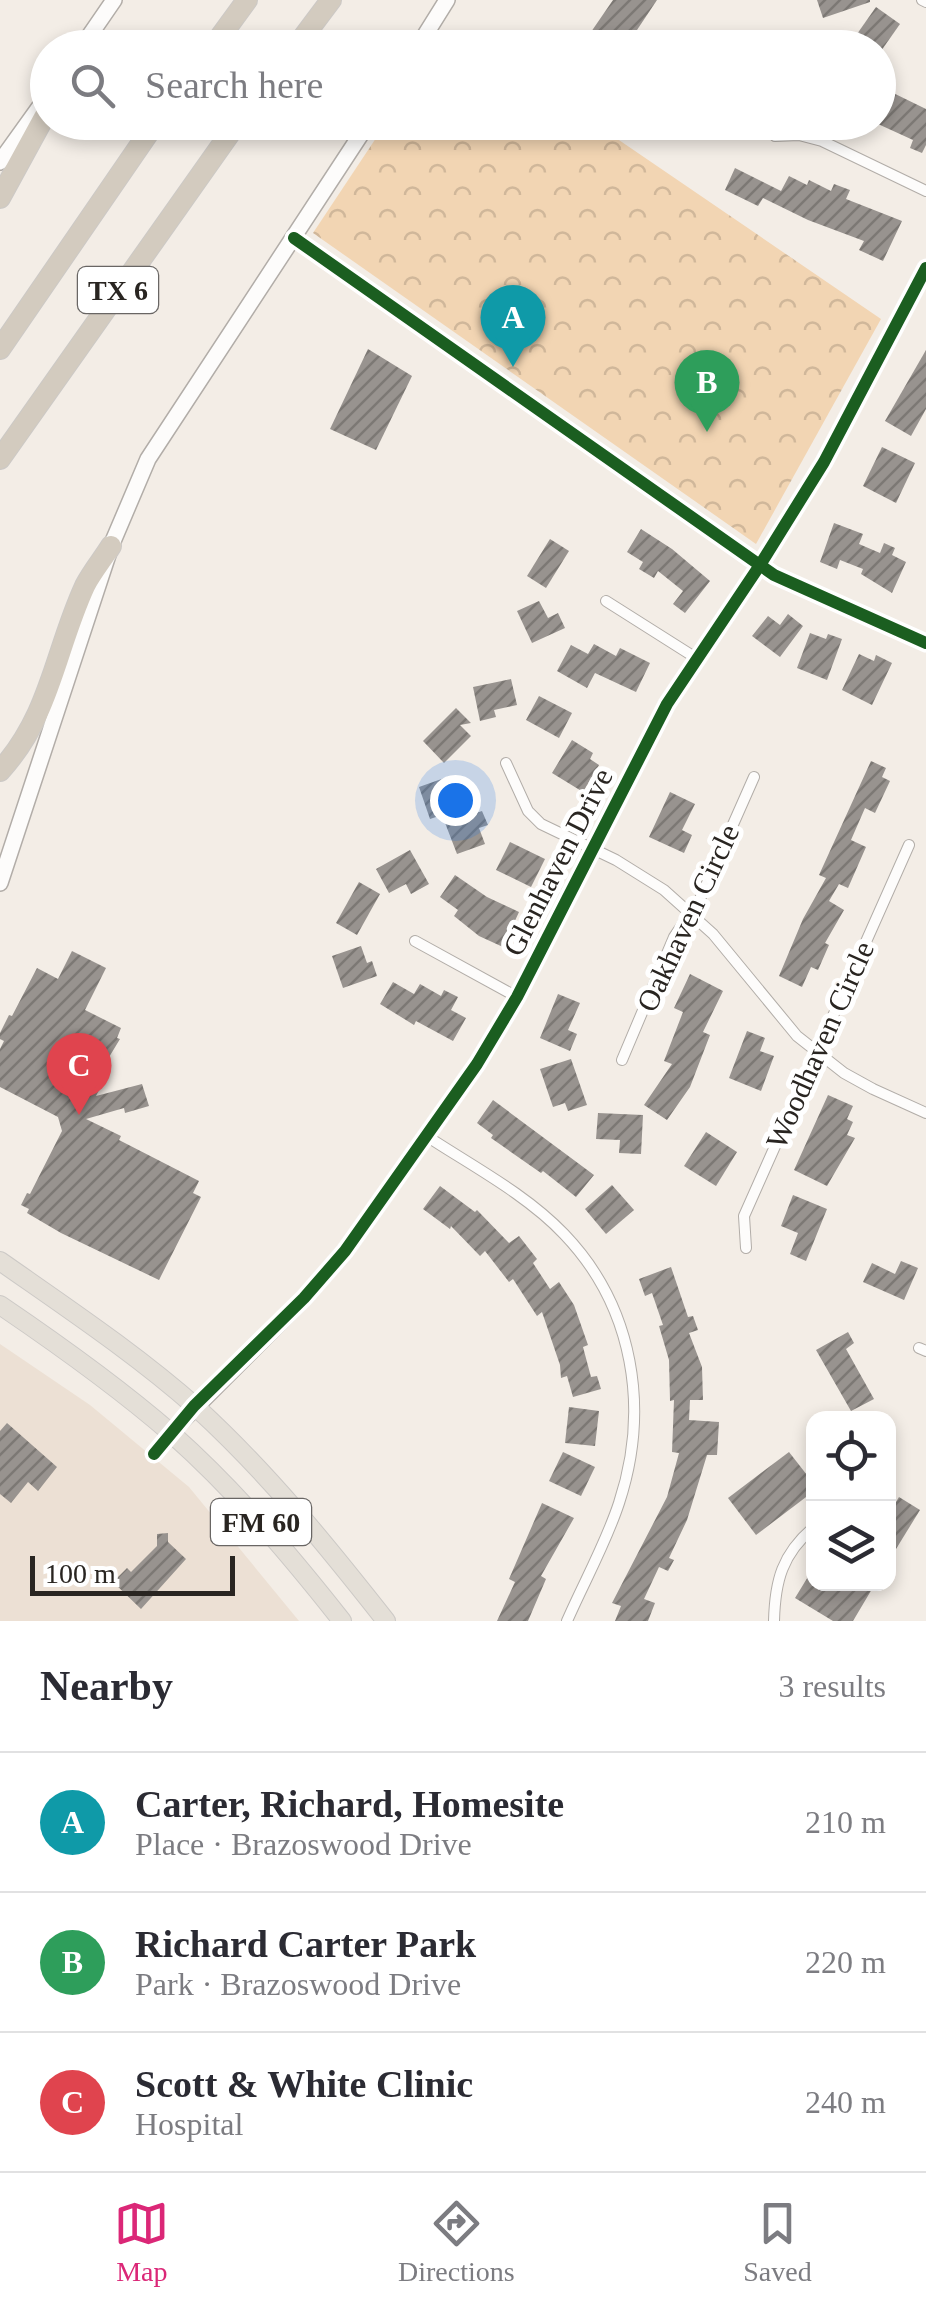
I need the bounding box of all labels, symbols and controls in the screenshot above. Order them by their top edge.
search box [30,30,896,140]
icon: search [65,58,120,113]
text: Search here [145,64,323,106]
road number: TX 6 [78,267,158,313]
pin: A [480,284,546,367]
pin: B [674,350,740,432]
street label: Glenhaven Drive [496,763,619,961]
your location [430,775,481,826]
street label: Oakhaven Circle [630,819,745,1016]
street label: Woodhaven Circle [759,936,880,1154]
pin: C [46,1032,112,1115]
map controls [806,1411,896,1591]
button: locate [806,1411,896,1501]
road number: FM 60 [211,1499,311,1545]
button: layers [806,1501,896,1591]
scale bar [30,1551,235,1596]
text: 100 m [45,1558,116,1589]
text: Nearby [40,1663,173,1709]
text: 3 results [778,1668,886,1704]
text: Carter, Richard, Homesite [135,1783,564,1825]
text: A [61,1804,84,1840]
text: 210 m [805,1804,886,1840]
text: Place · Brazoswood Drive [135,1826,472,1862]
text: Richard Carter Park [135,1923,476,1965]
text: B [62,1944,83,1980]
text: 220 m [805,1944,886,1980]
text: Park · Brazoswood Drive [135,1966,461,2002]
text: Scott & White Clinic [135,2063,473,2105]
text: C [61,2084,84,2120]
text: 240 m [805,2084,886,2120]
text: Hospital [135,2106,243,2142]
tab: Map [114,2196,169,2288]
tab: Directions [398,2196,515,2288]
tab: Saved [743,2196,812,2288]

